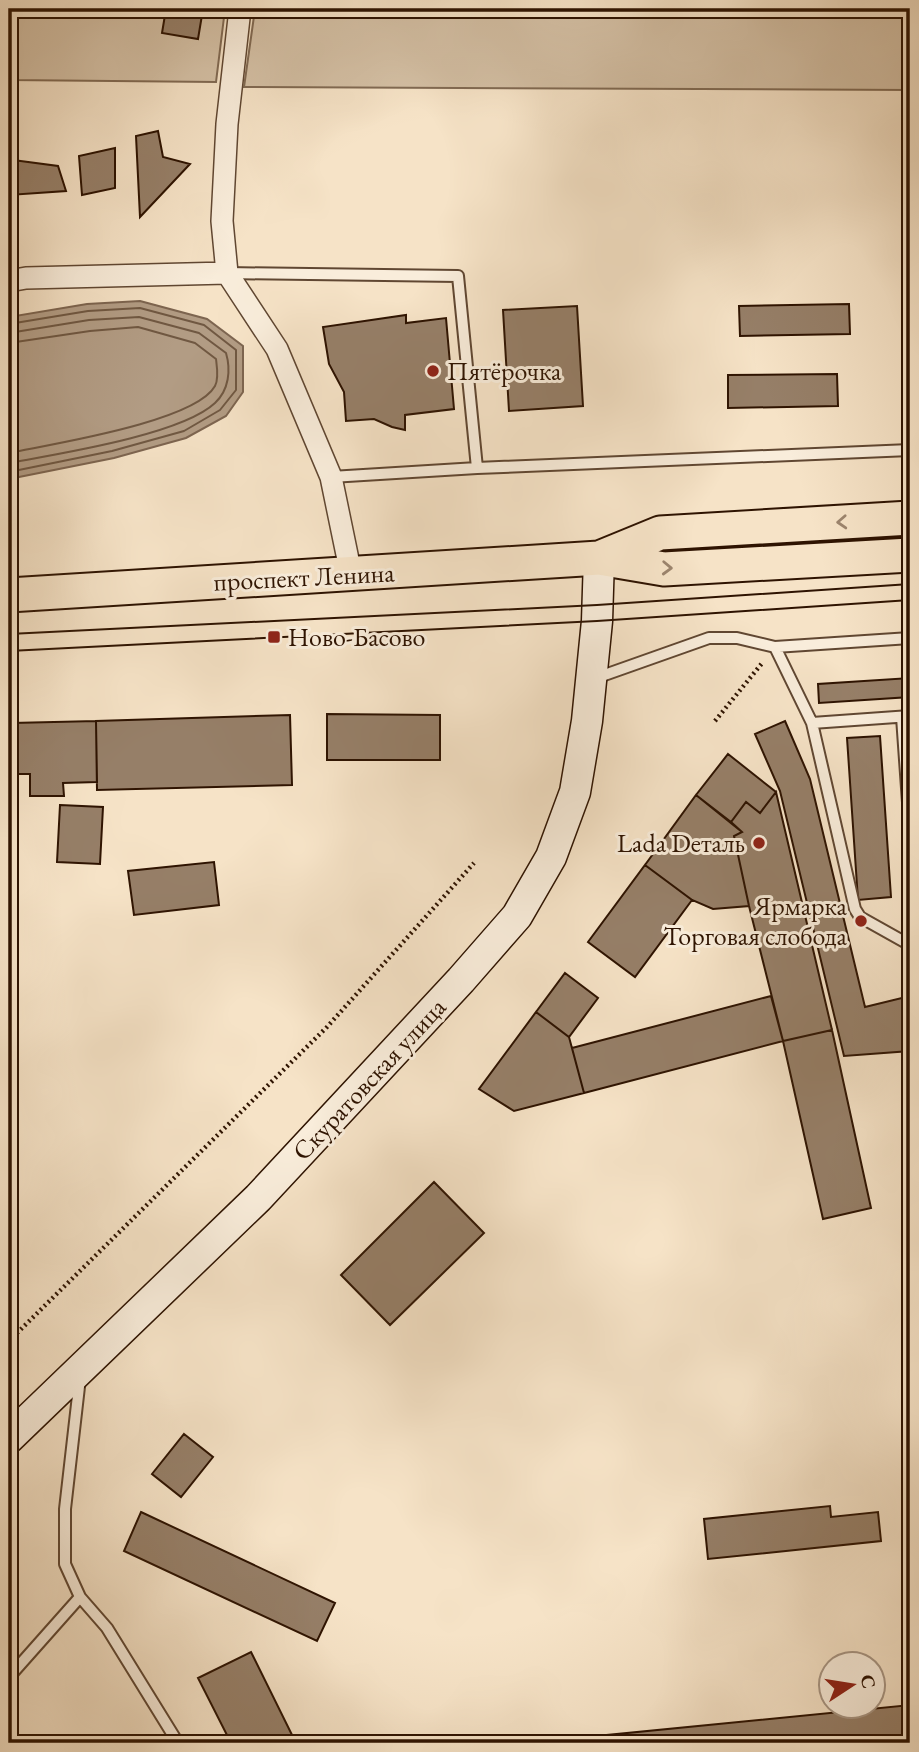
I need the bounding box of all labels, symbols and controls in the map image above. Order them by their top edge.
place label: Пятёрочка [447,354,562,388]
marker: Пятёрочка [425,363,441,379]
one-way arrow [836,515,847,530]
street label: проспект Ленина [213,555,396,599]
one-way arrow [662,560,672,576]
place label: Ново-Басово [288,620,425,654]
marker: Ново-Басово [266,629,282,645]
place label: Lada Dеталь [617,826,745,860]
marker: Lada Dеталь [751,835,767,851]
place label: Ярмарка Торговая слобода [664,889,848,953]
marker: Ярмарка Торговая слобода [853,913,869,929]
street label: Скуратовская улица [285,990,454,1168]
north arrow [818,1650,888,1720]
text: С [855,1672,882,1691]

